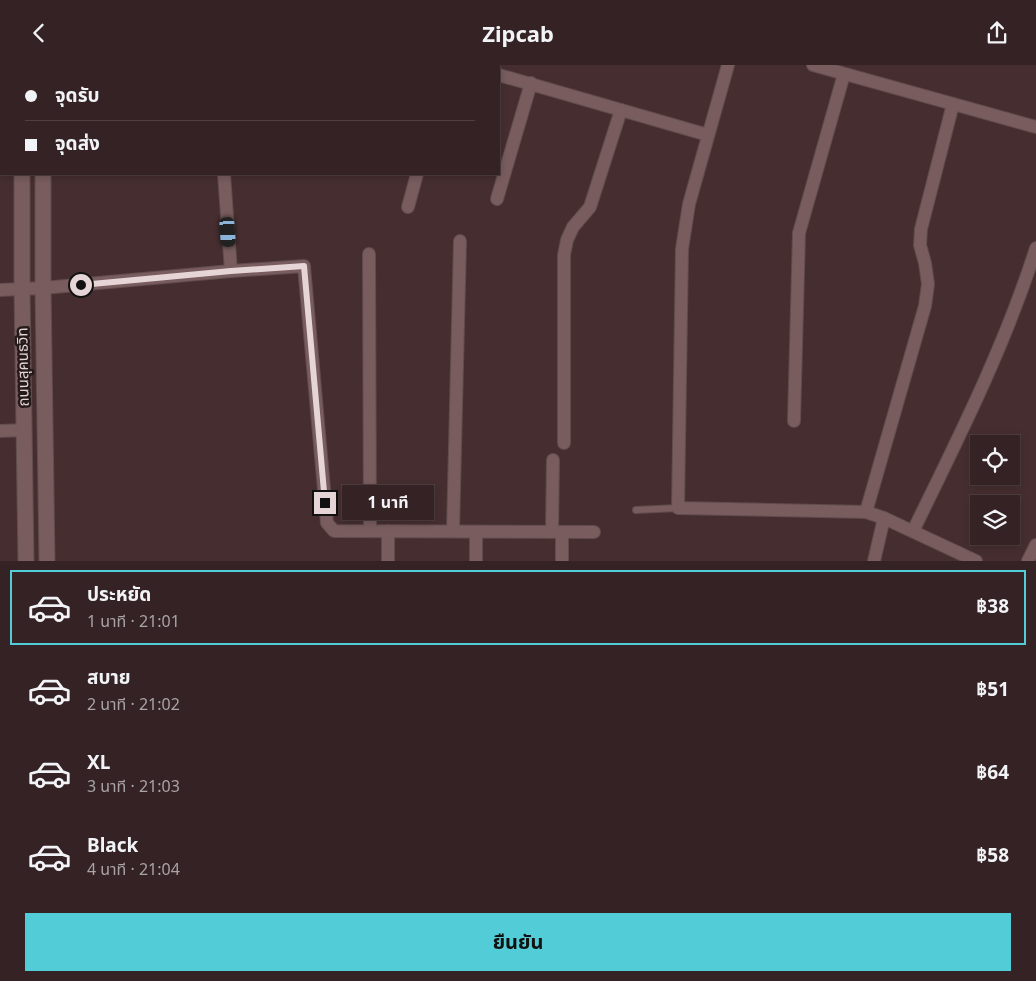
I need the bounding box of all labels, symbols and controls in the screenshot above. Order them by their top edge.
text: Zipcab [482,18,554,48]
icon: back [25,19,53,47]
icon: share [983,19,1011,47]
text: จุดรับ [55,82,100,108]
text: จุดส่ง [55,130,100,156]
car [219,217,236,247]
route start [70,274,92,296]
street label: ถนนสุคนธวิท [11,327,33,407]
map controls [970,435,1020,545]
button: locate [970,435,1020,485]
callout: 1 นาที [342,485,435,521]
text: 1 นาที [368,491,408,513]
route end [314,492,336,514]
button: layers [970,495,1020,545]
text: ประหยัด [87,581,151,607]
icon: car [27,585,72,630]
text: ฿38 [976,593,1009,619]
text: 1 นาที · 21:01 [87,610,180,632]
text: สบาย [87,664,131,690]
icon: car [27,668,72,713]
text: ฿51 [976,676,1009,702]
text: 2 นาที · 21:02 [87,693,180,715]
text: XL [87,749,110,775]
icon: car [27,751,72,796]
text: ฿64 [976,759,1009,785]
text: 3 นาที · 21:03 [87,775,180,797]
text: Black [87,832,138,858]
icon: car [27,834,72,879]
text: ฿58 [976,842,1009,868]
text: 4 นาที · 21:04 [87,858,180,880]
button: ยืนยัน [25,913,1011,971]

